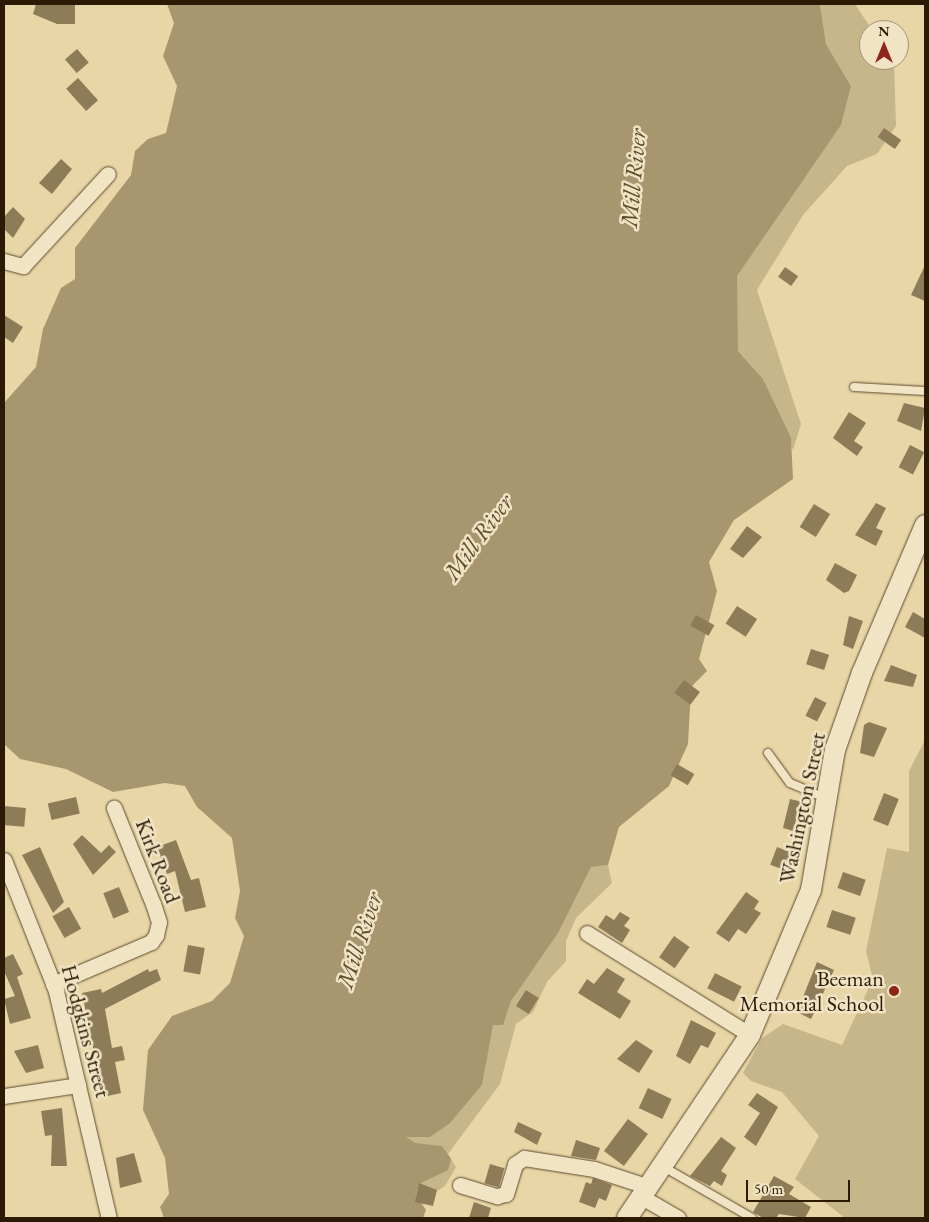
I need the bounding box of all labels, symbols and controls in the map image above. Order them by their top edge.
north arrow [859,20,909,70]
text: N [878,22,890,40]
water label: Mill River [614,127,652,229]
water label: Mill River [437,488,519,586]
street label: Washington Street [773,730,831,886]
street label: Kirk Road [130,815,186,907]
water label: Mill River [330,888,388,992]
street label: Hodgkins Street [56,962,116,1100]
place label: Beeman Memorial School [740,965,884,1016]
marker: Beeman Memorial School [888,985,900,997]
scale bar [749,1170,853,1202]
text: 50 m [754,1179,783,1198]

